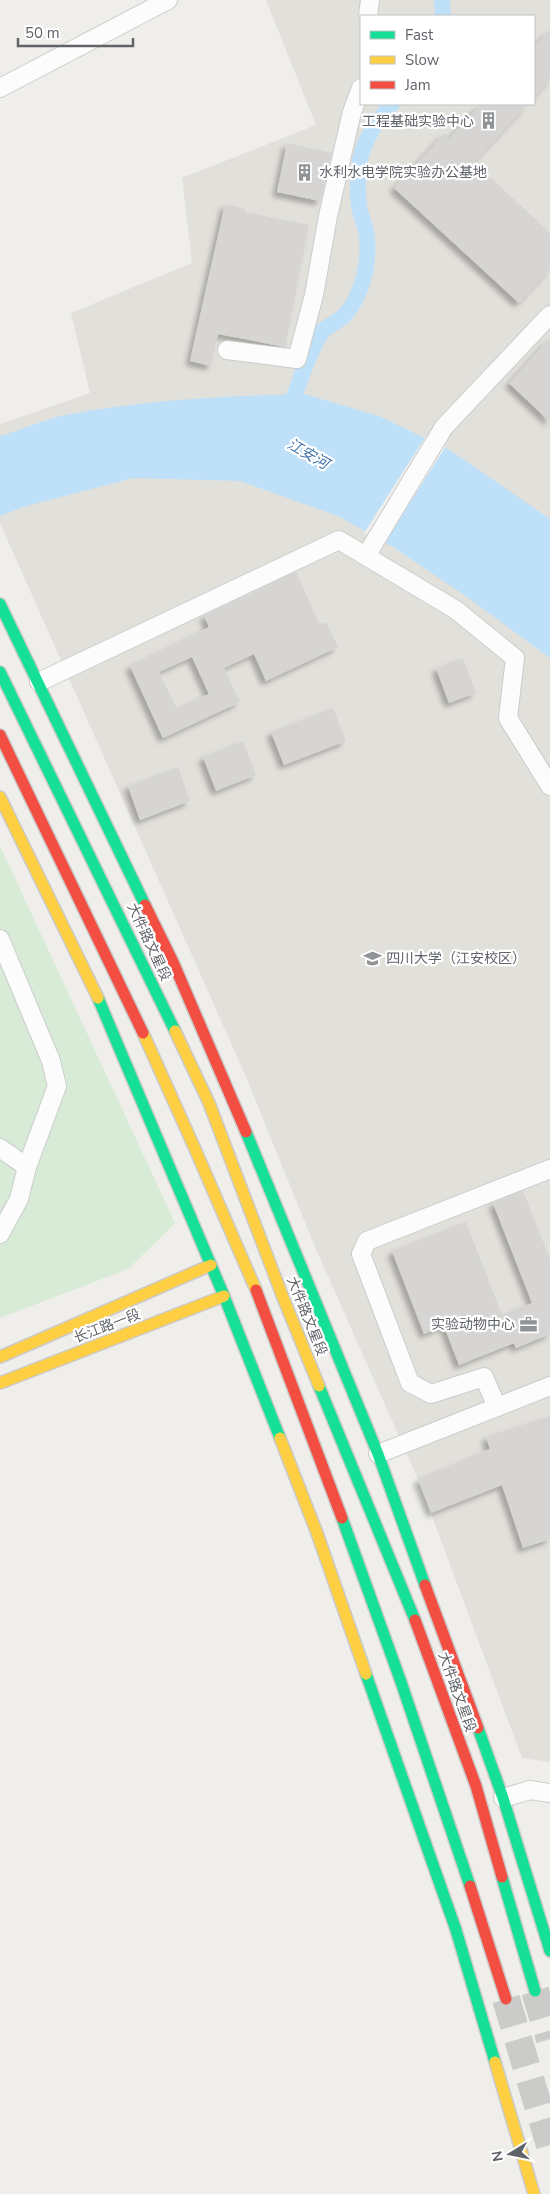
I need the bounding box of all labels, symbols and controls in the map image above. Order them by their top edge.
scale bar [18,15,132,47]
legend [360,15,535,105]
text: 50 m [25,23,60,43]
text: Fast [405,25,434,45]
text: Slow [405,50,440,70]
text: Jam [404,75,431,95]
building icon: 工程基础实验中心 [478,111,498,131]
place label: 工程基础实验中心 [362,112,474,131]
building icon: 水利水电学院实验办公基地 [295,162,315,182]
place label: 水利水电学院实验办公基地 [319,163,487,182]
water label: 江安河 [284,434,335,475]
street label: 大件路文星段 [123,900,175,984]
school or university icon: 四川大学（江安校区） [362,948,382,968]
place label: 四川大学（江安校区） [386,949,526,968]
street label: 大件路文星段 [282,1273,332,1359]
street label: 长江路一段 [71,1305,143,1347]
office icon: 实验动物中心 [519,1314,539,1334]
place label: 实验动物中心 [431,1315,515,1334]
street label: 大件路文星段 [434,1649,480,1735]
north arrow [485,2129,535,2179]
text: N [487,2149,508,2163]

